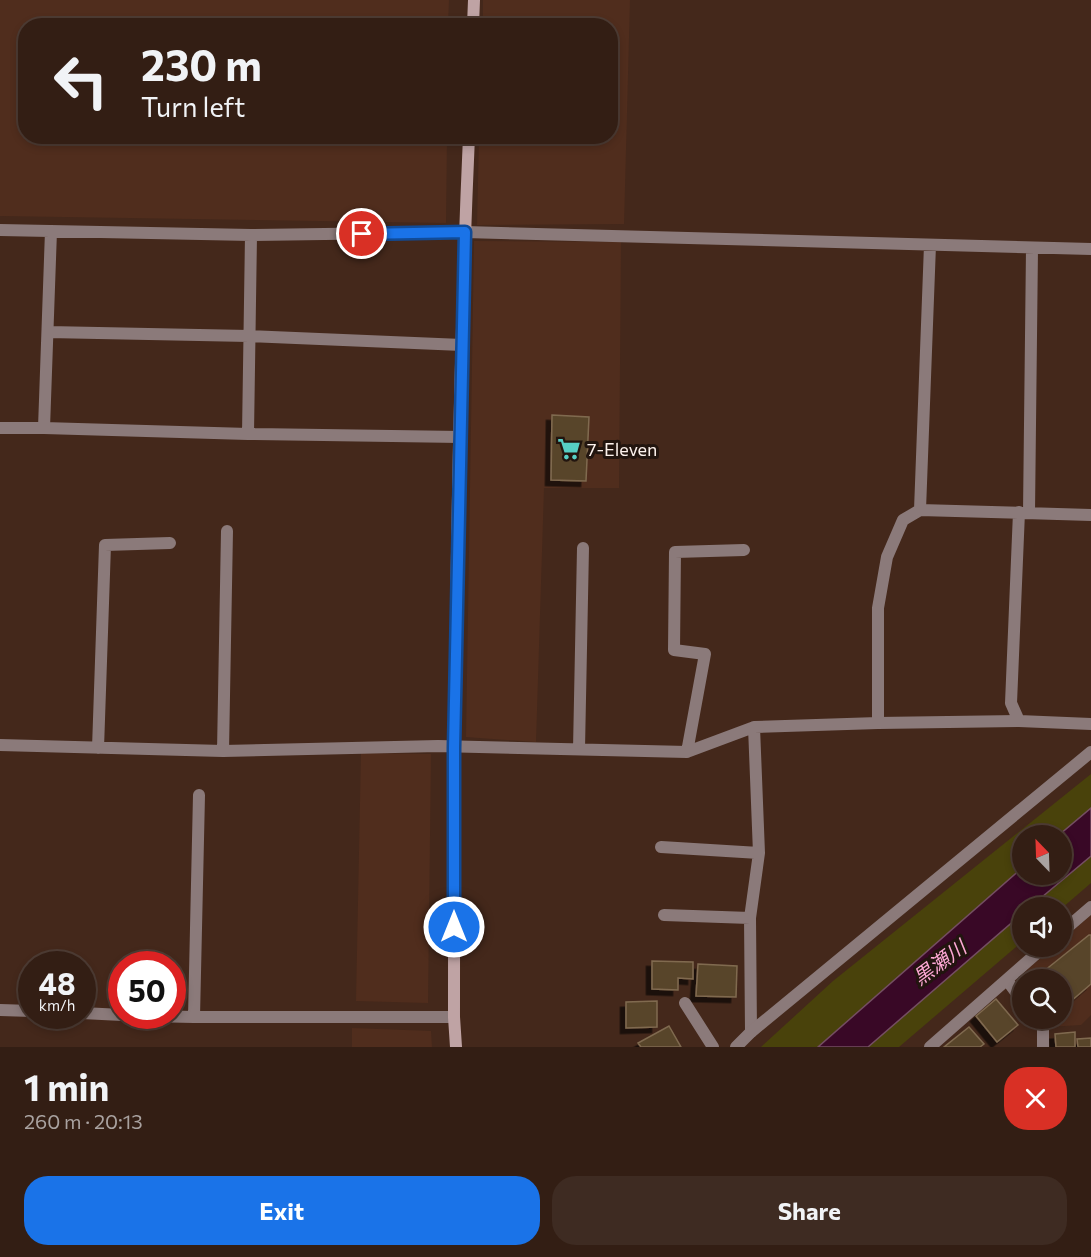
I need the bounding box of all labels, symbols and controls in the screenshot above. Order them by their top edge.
text: 230 m [141,38,262,90]
icon: left [42,42,120,120]
text: Turn left [141,90,245,123]
pin [336,208,387,259]
icon: arrive [345,217,378,250]
supermarket icon: 7-Eleven [556,436,582,462]
place label: 7-Eleven [587,438,657,460]
north arrow [1012,825,1072,885]
map controls [1012,825,1072,1029]
position arrow [422,895,486,959]
button: sound [1012,897,1072,957]
water label: 黒瀬川 [908,933,972,989]
speed limit sign: 50 [108,951,186,1029]
text: 48 [39,964,75,1001]
button: search [1012,969,1072,1029]
text: km/h [39,996,75,1014]
text: 1 min [24,1064,109,1108]
button: close [1004,1067,1067,1130]
text: 260 m · 20:13 [24,1109,143,1133]
button: Exit [24,1176,540,1245]
button: Share [552,1176,1067,1245]

